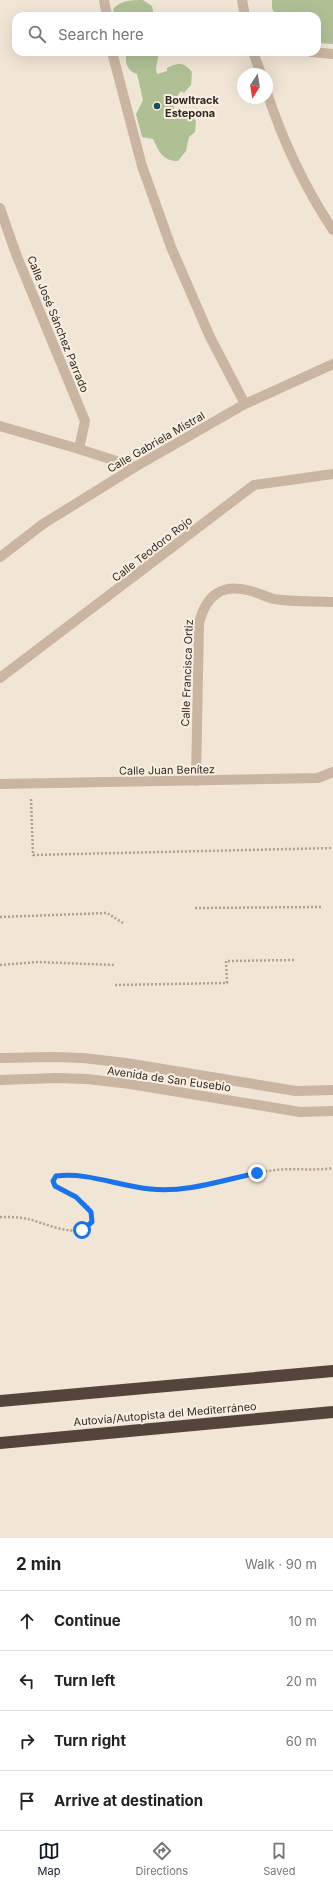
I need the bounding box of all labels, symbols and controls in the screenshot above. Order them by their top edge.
search box [12,12,321,56]
icon: search [26,23,48,45]
text: Search here [58,25,144,44]
north arrow [237,68,273,104]
place label: Bowltrack Estepona [165,93,220,120]
marker: Bowltrack Estepona [152,101,162,111]
street label: Calle José Sánchez Parrado [24,254,92,395]
street label: Calle Gabriela Mistral [105,408,207,476]
street label: Calle Teodoro Rojo [109,513,195,585]
street label: Calle Francisca Ortiz [178,619,196,727]
street label: Calle Juan Benítez [119,762,215,778]
street label: Avenida de San Eusebio [106,1063,232,1095]
route end [248,1164,266,1182]
route start [73,1221,91,1239]
street label: Autovía/Autopista del Mediterráneo [73,1399,258,1429]
text: 2 min [16,1554,61,1574]
text: Walk · 90 m [245,1556,317,1572]
icon: ahead [16,1610,38,1632]
text: Continue [54,1611,121,1630]
text: 10 m [288,1613,317,1629]
icon: left [16,1670,38,1692]
text: Turn left [54,1671,115,1690]
text: 20 m [286,1673,317,1689]
icon: right [16,1730,38,1752]
text: Turn right [54,1731,126,1750]
text: 60 m [286,1733,317,1749]
icon: arrive [16,1790,38,1812]
text: Arrive at destination [54,1791,203,1810]
tab: Map [38,1840,60,1878]
tab: Directions [136,1840,188,1878]
tab: Saved [263,1840,295,1878]

